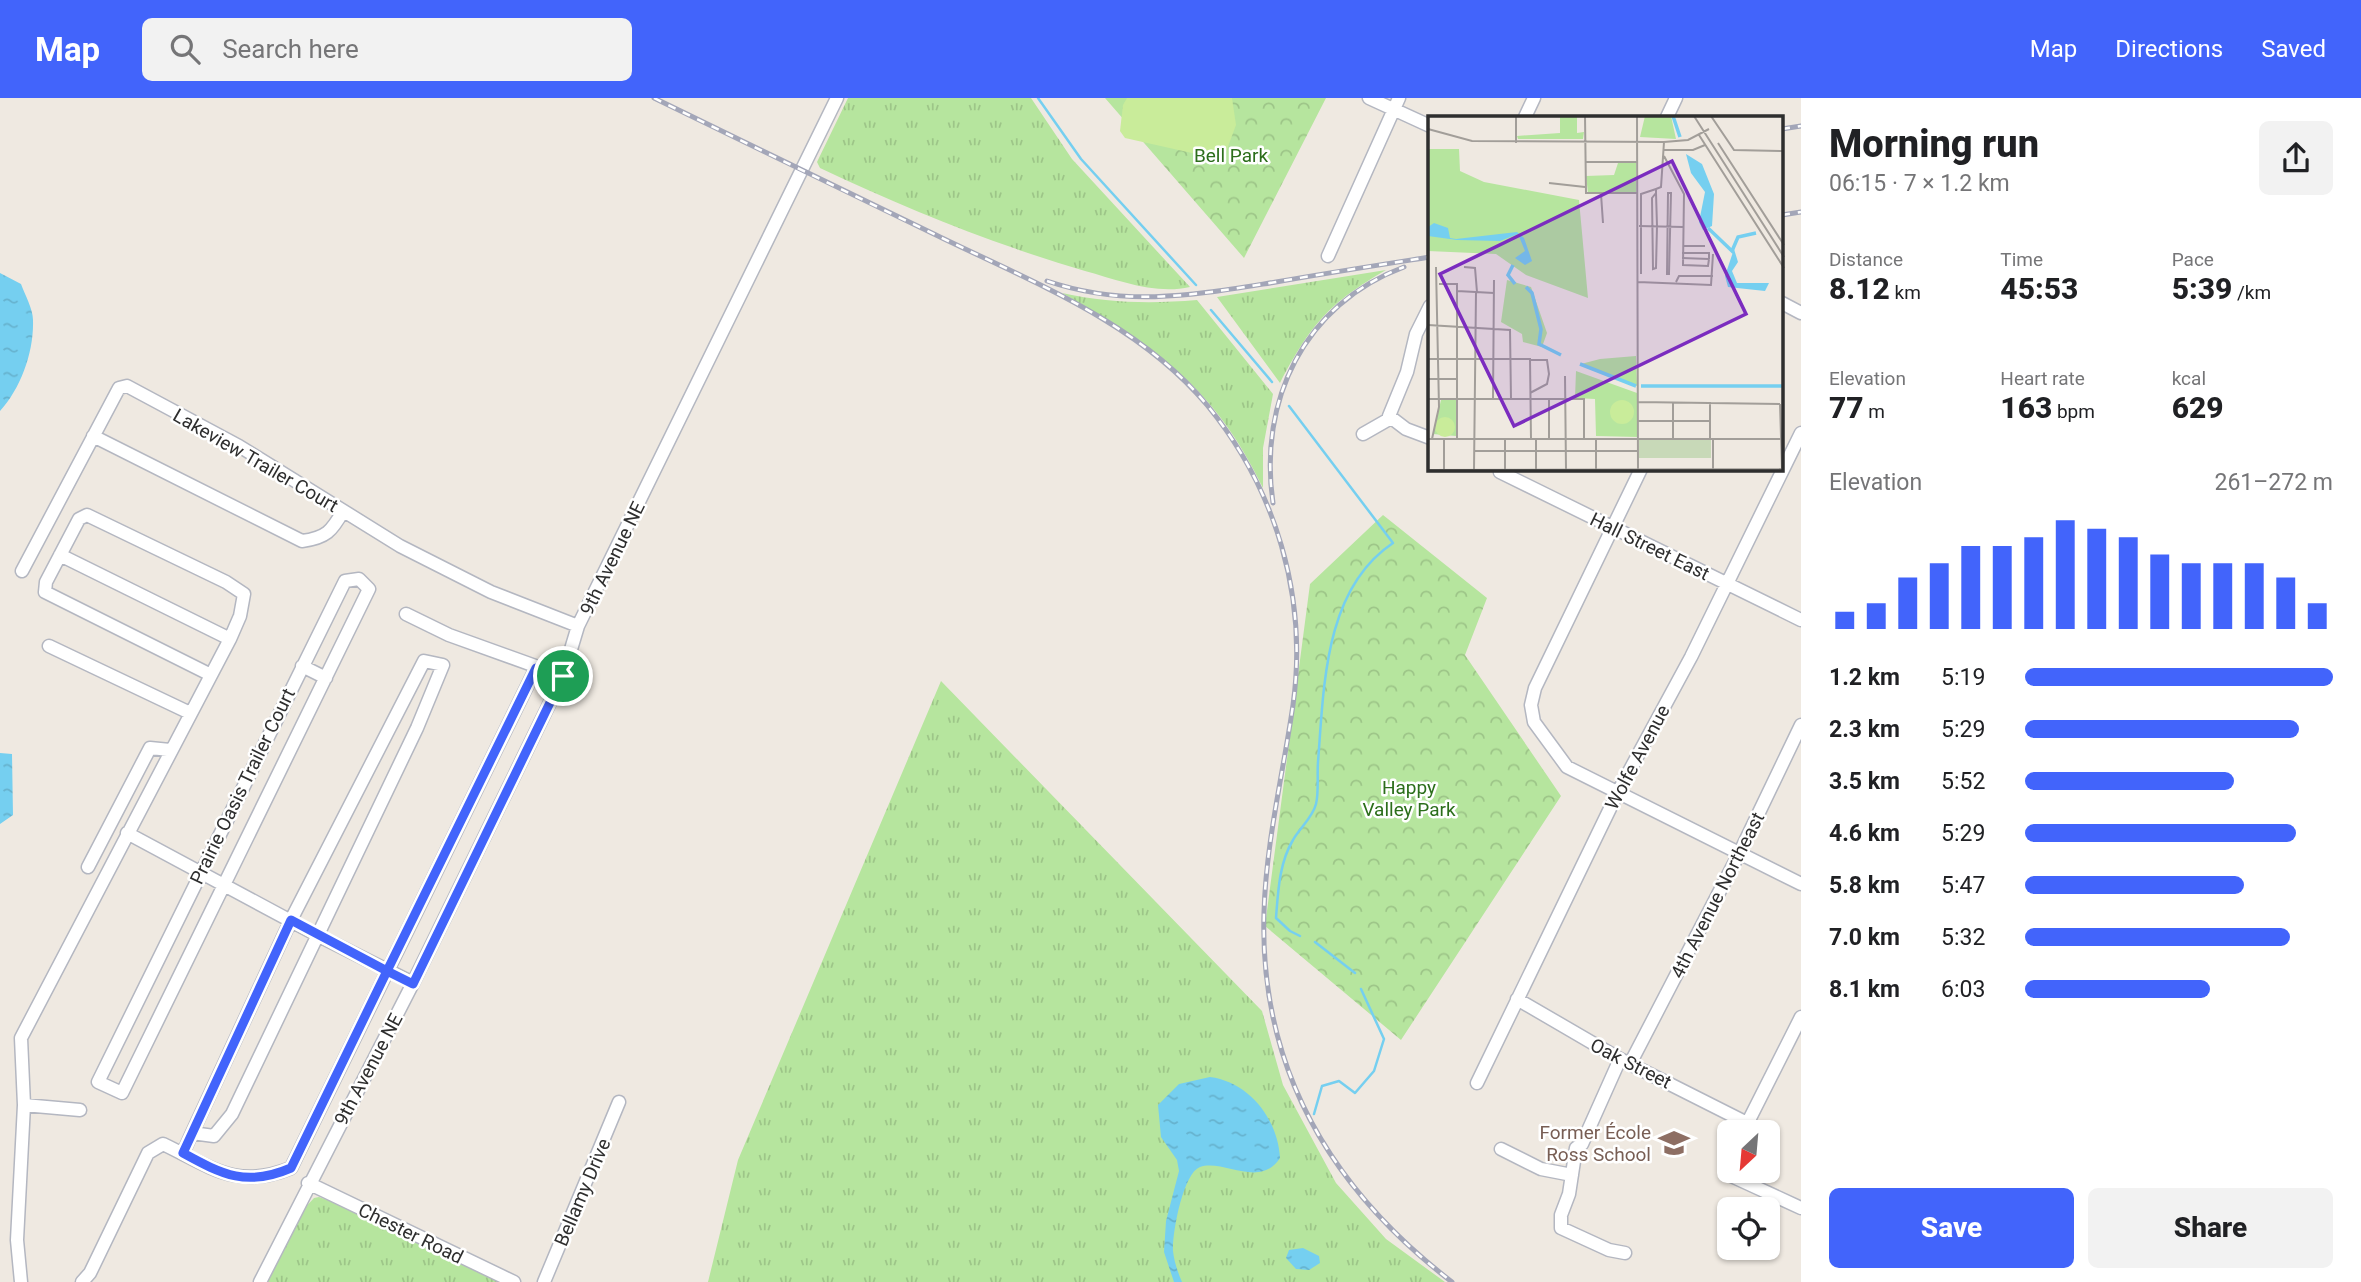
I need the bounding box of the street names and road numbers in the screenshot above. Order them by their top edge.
street label: Lakeview Trailer Court [169,404,342,517]
street label: 9th Avenue NE [575,498,650,619]
street label: Hall Street East [1586,508,1713,585]
street label: Prairie Oasis Trailer Court [185,684,300,888]
street label: Wolfe Avenue [1600,701,1675,814]
street label: 4th Avenue Northeast [1666,808,1769,982]
street label: 9th Avenue NE [329,1009,408,1129]
street label: Oak Street [1586,1033,1675,1094]
street label: Bellamy Drive [549,1135,615,1249]
street label: Chester Road [355,1198,467,1269]

